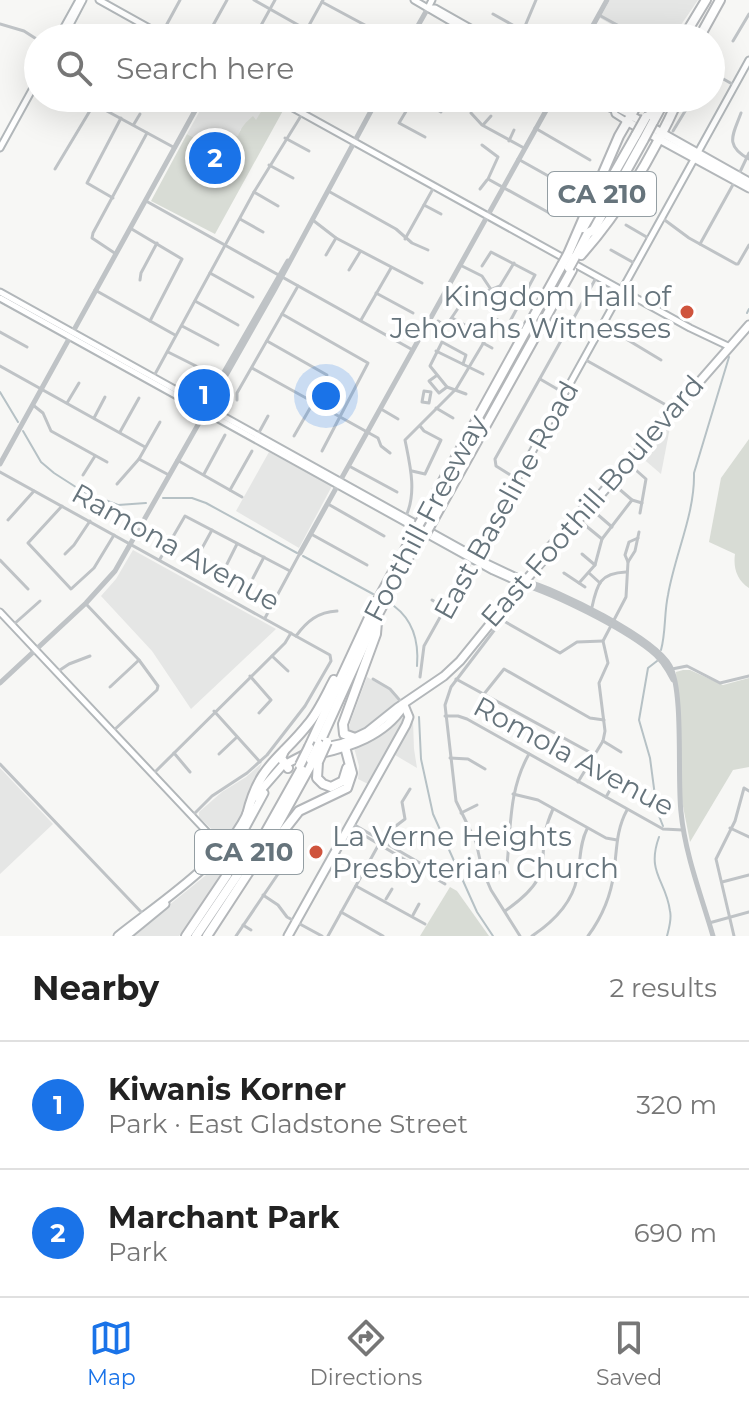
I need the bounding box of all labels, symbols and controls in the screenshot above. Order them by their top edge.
search box [24,24,725,112]
icon: search [52,46,96,90]
text: Search here [116,50,294,87]
pin: 2 [189,128,241,188]
road number: CA 210 [548,172,656,216]
place label: Kingdom Hall of Jehovahs Witnesses [389,279,672,345]
marker: Kingdom Hall of Jehovahs Witnesses [678,303,696,321]
pin: 1 [178,365,230,425]
street label: East Foothill Boulevard [473,368,711,634]
street label: East Baseline Road [426,375,586,625]
your location [306,376,346,416]
street label: Foothill Freeway [356,408,494,627]
street label: Ramona Avenue [66,476,286,618]
street label: Romola Avenue [468,689,680,823]
place label: La Verne Heights Presbyterian Church [332,819,619,885]
road number: CA 210 [195,830,303,874]
marker: La Verne Heights Presbyterian Church [307,843,325,861]
text: Nearby [32,967,159,1009]
text: 2 results [609,972,717,1004]
text: Kiwanis Korner [108,1071,346,1108]
text: 1 [53,1089,63,1121]
text: 320 m [636,1089,717,1121]
text: Park · East Gladstone Street [108,1108,468,1140]
text: Marchant Park [108,1199,339,1236]
text: 2 [50,1217,66,1249]
text: 690 m [634,1217,717,1249]
text: Park [108,1236,167,1268]
tab: Map [87,1316,136,1391]
tab: Directions [310,1316,422,1391]
tab: Saved [596,1316,662,1391]

